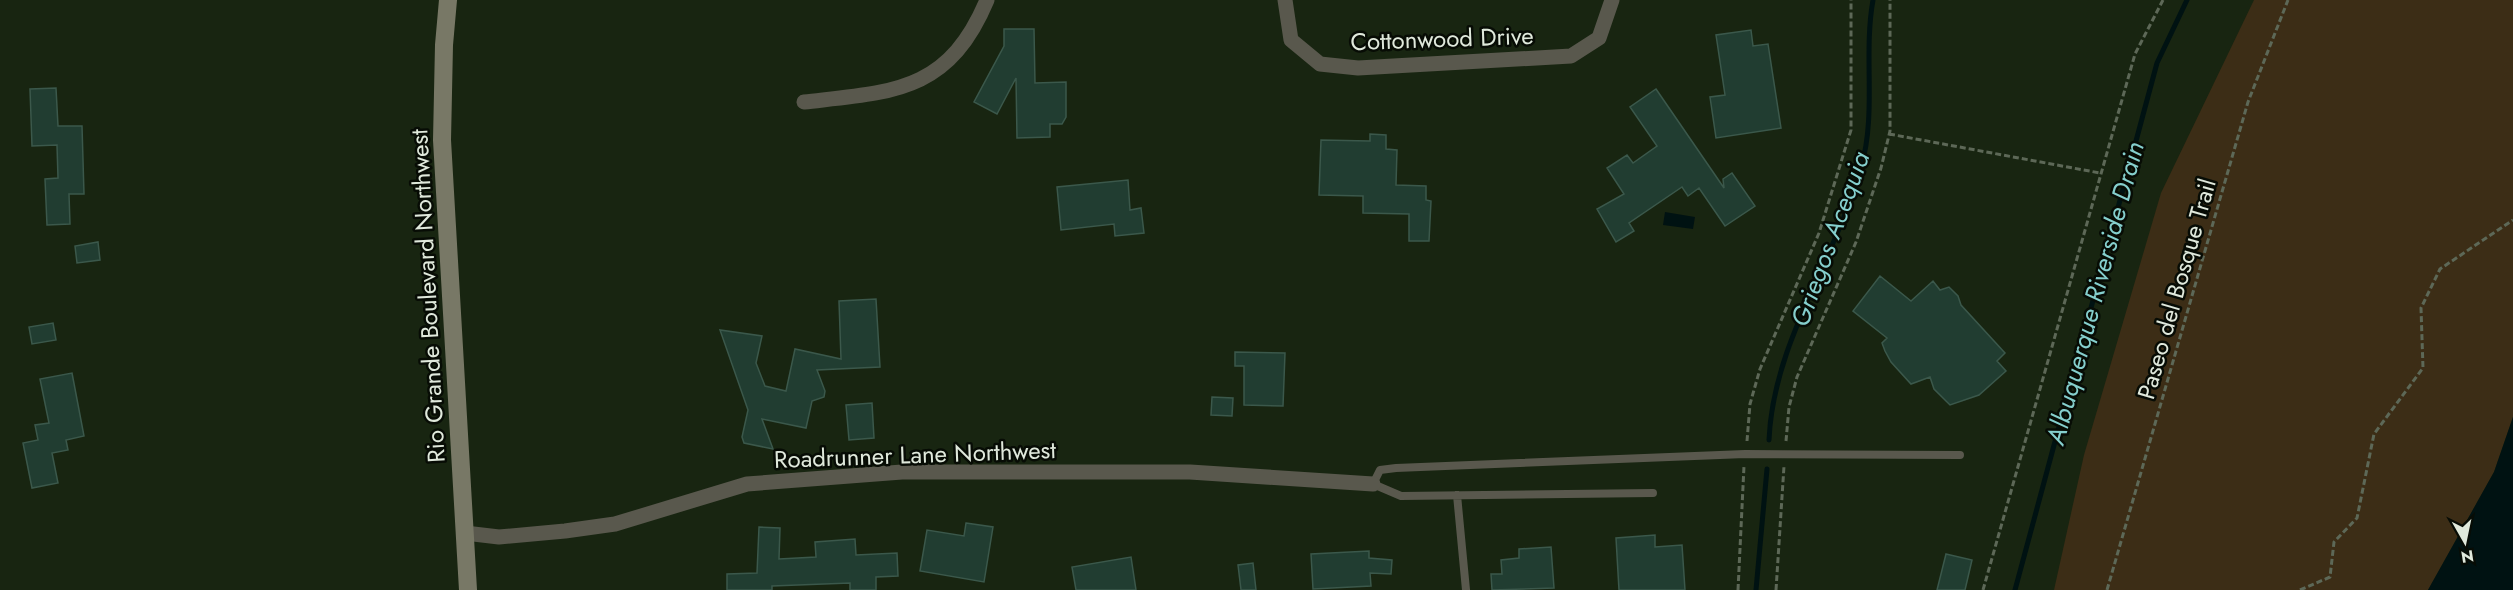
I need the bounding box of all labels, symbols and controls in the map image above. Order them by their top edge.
street label: Cottonwood Drive [1350,18,1534,59]
street label: Rio Grande Boulevard Northwest [401,128,454,464]
water label: Albuquerque Riverside Drain [2036,137,2154,450]
water label: Griegos Acequia [1781,145,1880,332]
street label: Paseo del Bosque Trail [2128,175,2225,403]
street label: Roadrunner Lane Northwest [773,432,1057,477]
north arrow [2435,512,2495,572]
text: N [2459,544,2475,569]

